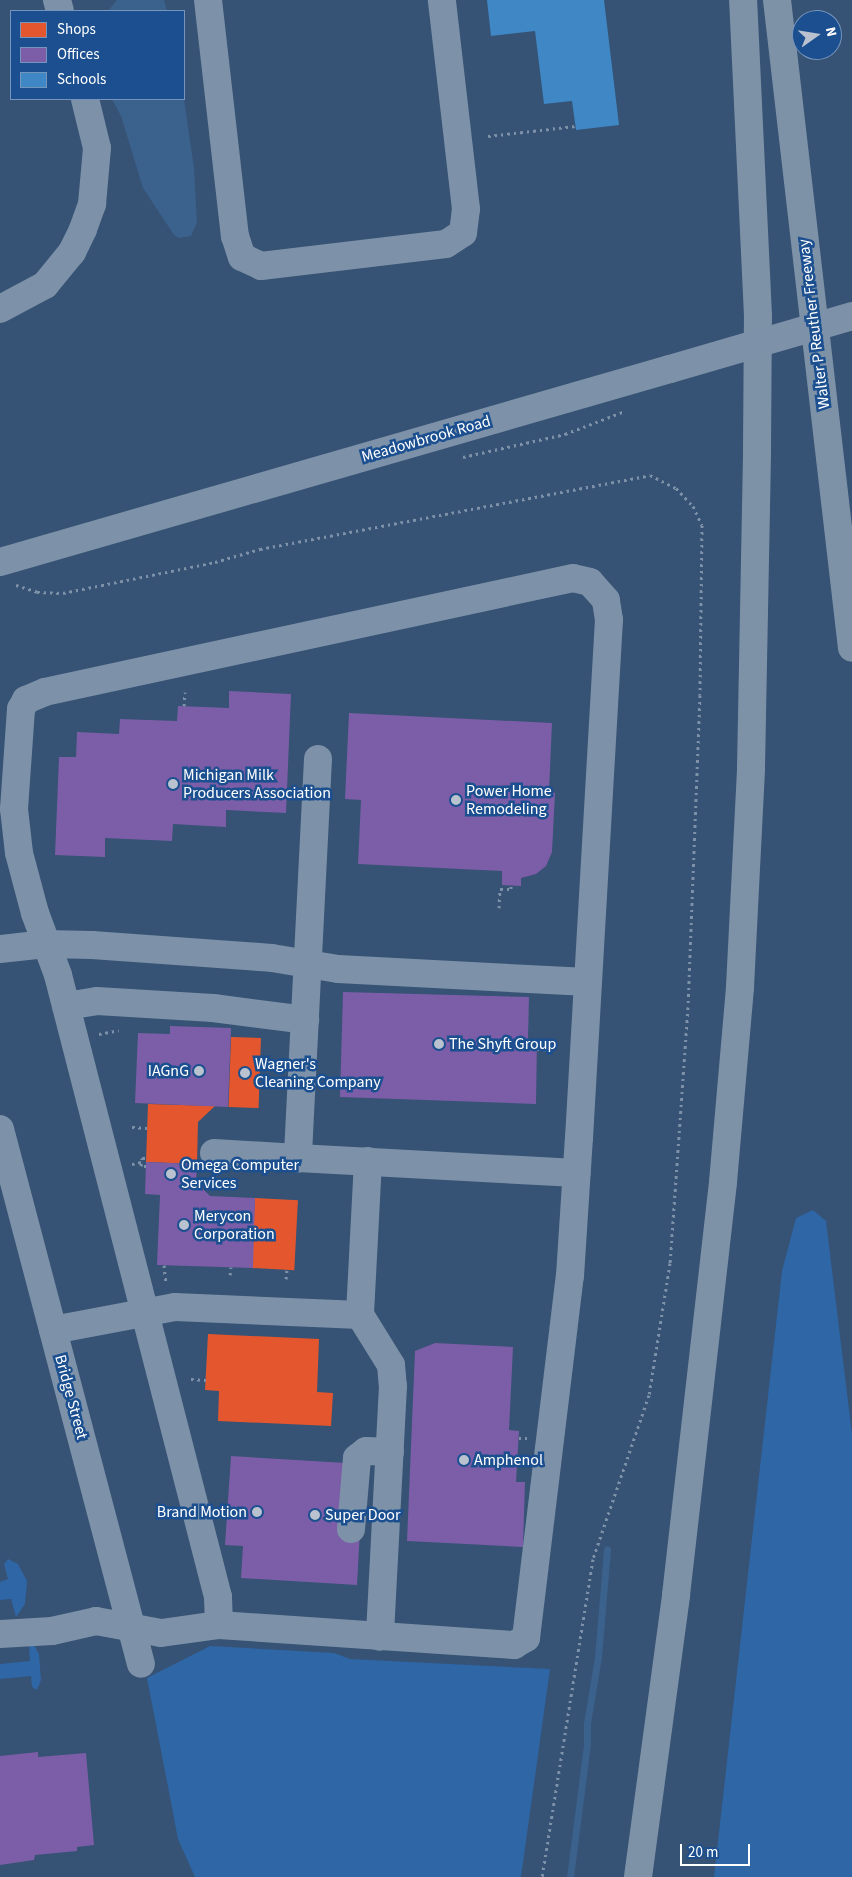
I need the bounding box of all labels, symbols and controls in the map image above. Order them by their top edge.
legend [10,10,185,100]
north arrow [792,10,842,60]
text: Shops [57,19,96,40]
text: N [820,25,841,39]
text: Offices [57,44,100,65]
text: Schools [57,69,106,90]
street label: Walter P Reuther Freeway [794,238,834,410]
street label: Meadowbrook Road [359,411,493,467]
place label: Michigan Milk Producers Association [183,765,331,803]
marker: Michigan Milk Producers Association [167,778,179,790]
place label: Power Home Remodeling [466,781,552,819]
marker: Power Home Remodeling [450,794,462,806]
place label: The Shyft Group [449,1034,556,1054]
marker: The Shyft Group [433,1038,445,1050]
place label: Wagner's Cleaning Company [255,1054,381,1092]
place label: IAGnG [148,1061,189,1081]
marker: IAGnG [193,1065,205,1077]
marker: Wagner's Cleaning Company [239,1067,251,1079]
place label: Omega Computer Services [181,1155,299,1193]
marker: Omega Computer Services [165,1168,177,1180]
place label: Merycon Corporation [194,1206,275,1244]
marker: Merycon Corporation [178,1219,190,1231]
street label: Bridge Street [50,1353,92,1441]
place label: Amphenol [474,1450,543,1470]
marker: Amphenol [458,1454,470,1466]
place label: Brand Motion [157,1502,247,1522]
place label: Super Door [325,1505,401,1525]
marker: Brand Motion [251,1506,263,1518]
marker: Super Door [309,1509,321,1521]
scale bar [682,1834,752,1866]
text: 20 m [688,1842,718,1863]

